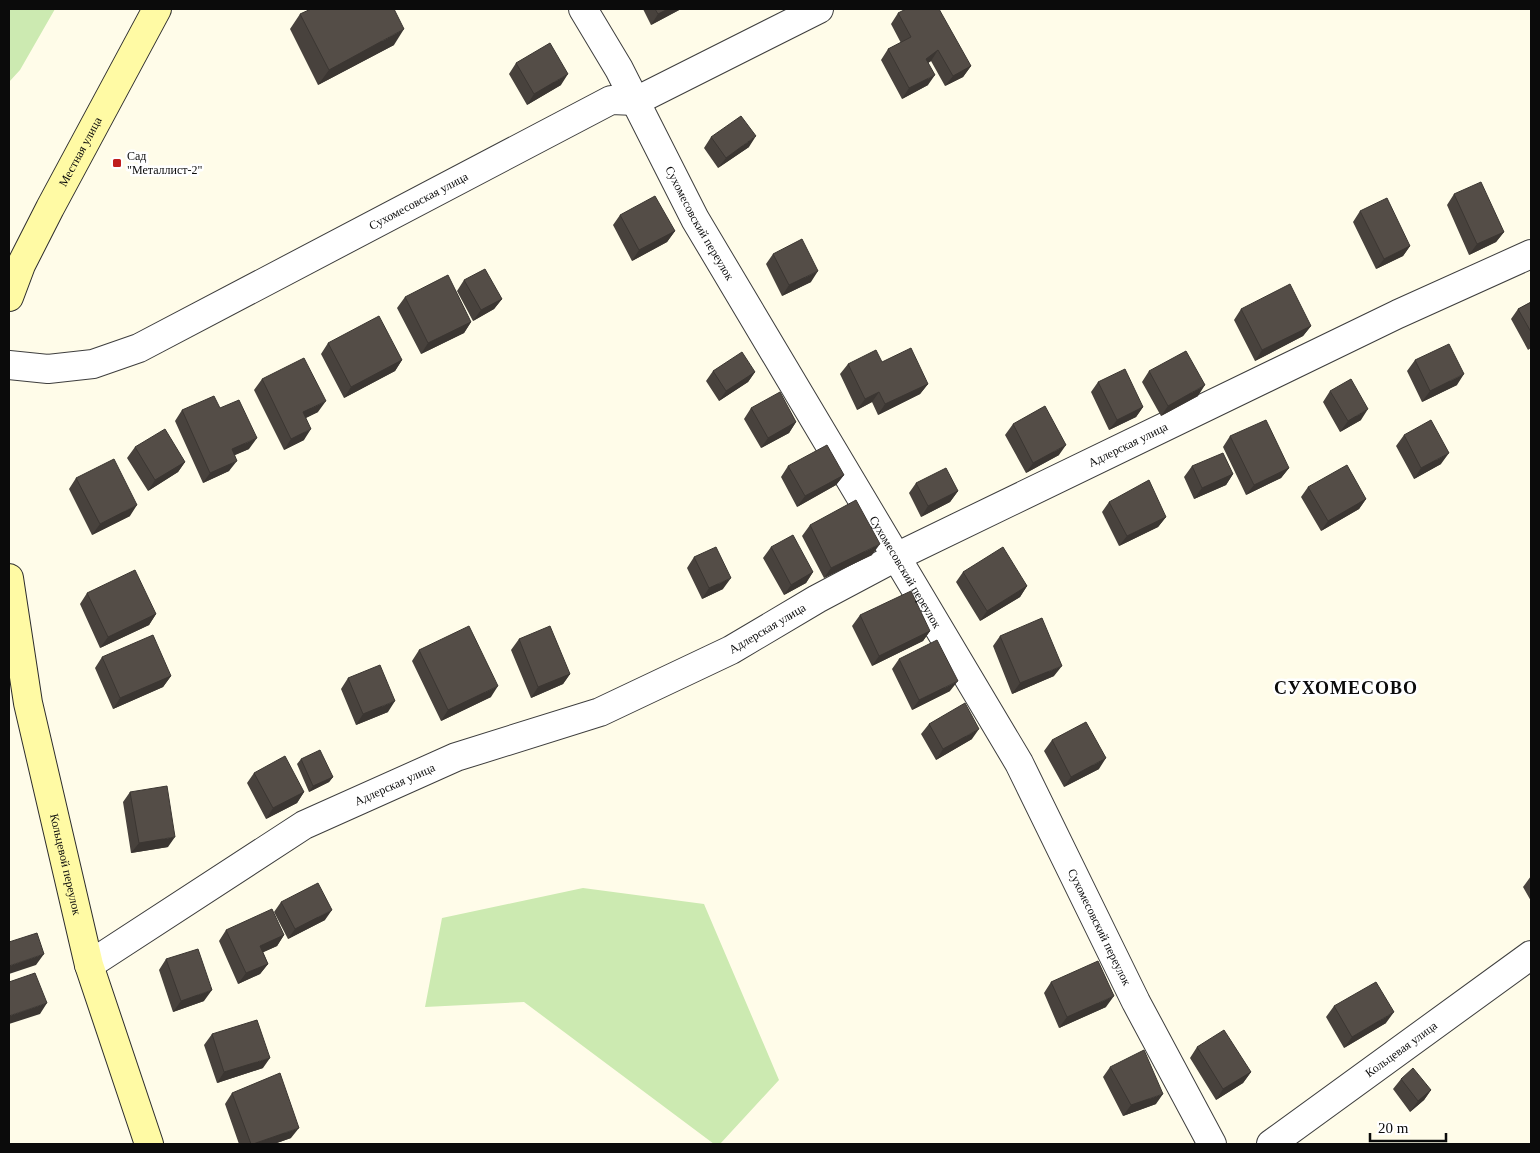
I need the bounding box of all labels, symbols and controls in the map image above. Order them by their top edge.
street label: Местная улица [56,114,105,189]
place label: Сад "Металлист-2" [127,149,203,177]
marker: Сад "Металлист-2" [111,157,123,169]
street label: Сухомесовский переулок [662,164,737,283]
street label: Сухомесовская улица [367,169,471,233]
street label: Адлерская улица [1086,419,1171,470]
street label: Сухомесовский переулок [866,513,944,631]
street label: Адлерская улица [726,600,809,657]
district label: СУХОМЕСОВО [1274,678,1418,698]
street label: Адлерская улица [352,760,438,808]
street label: Кольцевой переулок [47,812,84,916]
street label: Сухомесовский переулок [1065,866,1134,988]
street label: Кольцевая улица [1363,1018,1440,1080]
scale bar [1370,1110,1446,1142]
text: 20 m [1378,1120,1409,1136]

